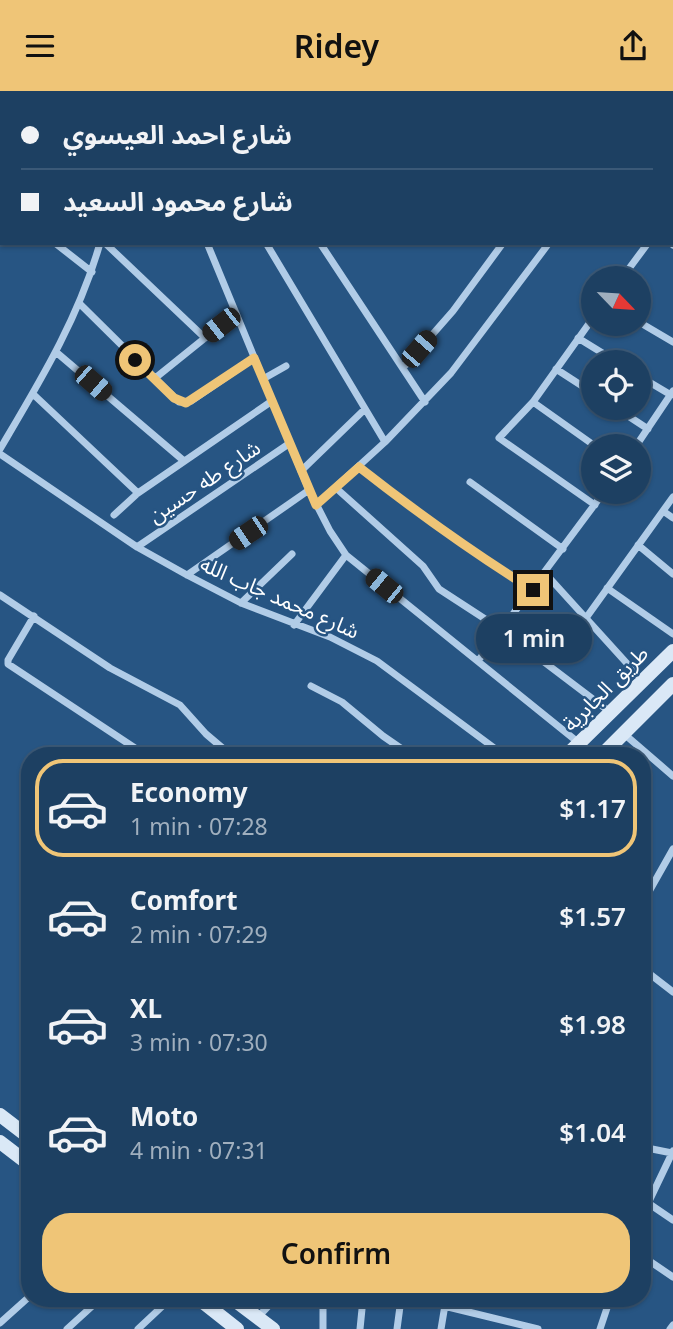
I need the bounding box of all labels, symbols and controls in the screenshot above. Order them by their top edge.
text: Ridey [294,24,379,67]
icon: menu [21,27,59,65]
icon: share [614,27,652,65]
text: شارع احمد العيسوي [63,116,292,152]
text: شارع محمود السعيد [63,183,293,219]
north arrow [581,266,651,336]
map controls [581,266,651,504]
car [198,304,245,346]
car [398,326,441,372]
route start [119,344,151,376]
button: locate [581,350,651,420]
car [71,361,116,405]
street label: شارع طه حسين [142,433,267,531]
button: layers [581,434,651,504]
car [225,513,272,553]
street label: شارع محمد جاب الله [195,549,364,646]
car [362,565,407,607]
route end [517,574,549,606]
callout: 1 min [475,615,591,663]
text: 1 min [503,622,565,654]
street label: طريق الجابرية [556,639,654,737]
text: Economy [130,774,248,810]
icon: car [46,777,109,840]
text: $1.17 [559,790,626,826]
text: 1 min · 07:28 [130,810,268,842]
text: Comfort [130,882,238,918]
icon: car [46,885,109,948]
text: $1.57 [559,898,626,934]
text: 2 min · 07:29 [130,918,268,950]
text: XL [130,990,162,1026]
icon: car [46,993,109,1056]
text: $1.98 [559,1006,626,1042]
text: 3 min · 07:30 [130,1026,268,1058]
text: Moto [130,1098,198,1134]
icon: car [46,1101,109,1164]
text: $1.04 [559,1114,626,1150]
text: 4 min · 07:31 [130,1134,268,1166]
button: Confirm [42,1213,630,1293]

